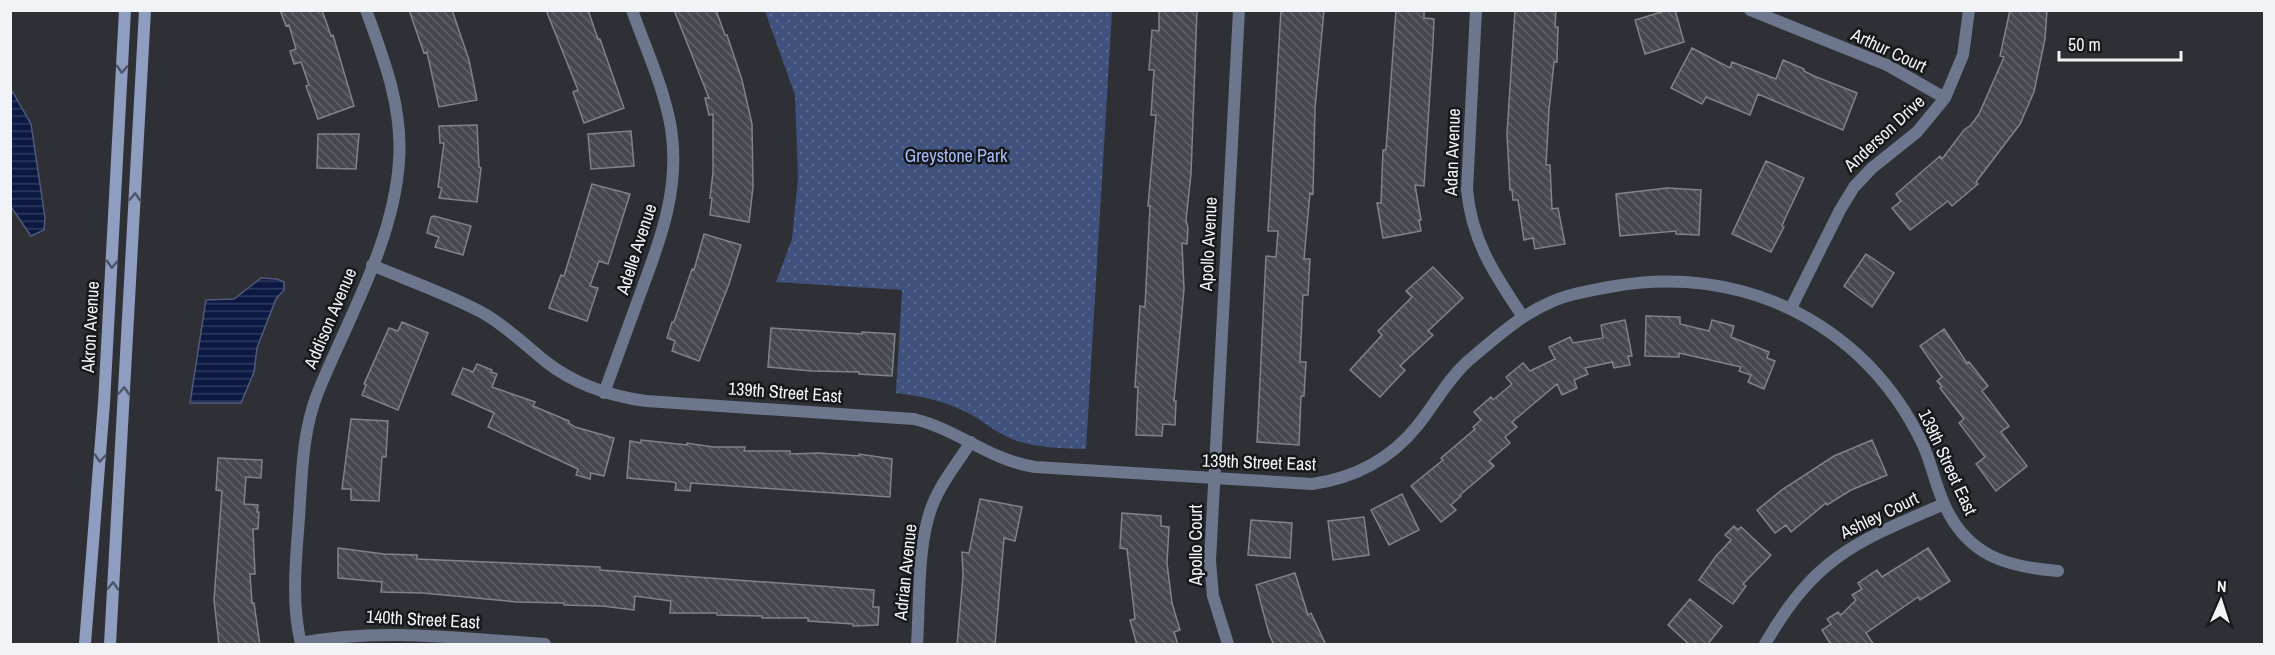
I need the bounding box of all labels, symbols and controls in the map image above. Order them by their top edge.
street label: Arthur Court [1846,21,1931,78]
scale bar [2059,24,2180,62]
text: 50 m [2068,32,2101,57]
one-way arrow [115,64,128,73]
street label: Anderson Drive [1837,89,1930,178]
street label: Adan Avenue [1438,108,1466,197]
park label: Greystone Park [905,143,1008,168]
one-way arrow [128,192,141,201]
street label: Apollo Avenue [1193,196,1223,293]
street label: Adelle Avenue [609,200,662,299]
one-way arrow [105,259,118,268]
street label: Addison Avenue [297,264,362,373]
street label: Akron Avenue [75,281,105,374]
street label: 139th Street East [727,376,843,408]
one-way arrow [117,387,130,396]
street label: 139th Street East [1913,405,1983,519]
street label: 139th Street East [1202,448,1316,476]
one-way arrow [94,454,107,463]
street label: Ashley Court [1835,485,1922,545]
street label: Apollo Court [1183,504,1208,587]
street label: Adrian Avenue [887,523,922,622]
north arrow [2191,571,2251,631]
text: N [2216,575,2227,597]
one-way arrow [107,582,120,591]
street label: 140th Street East [365,604,481,634]

